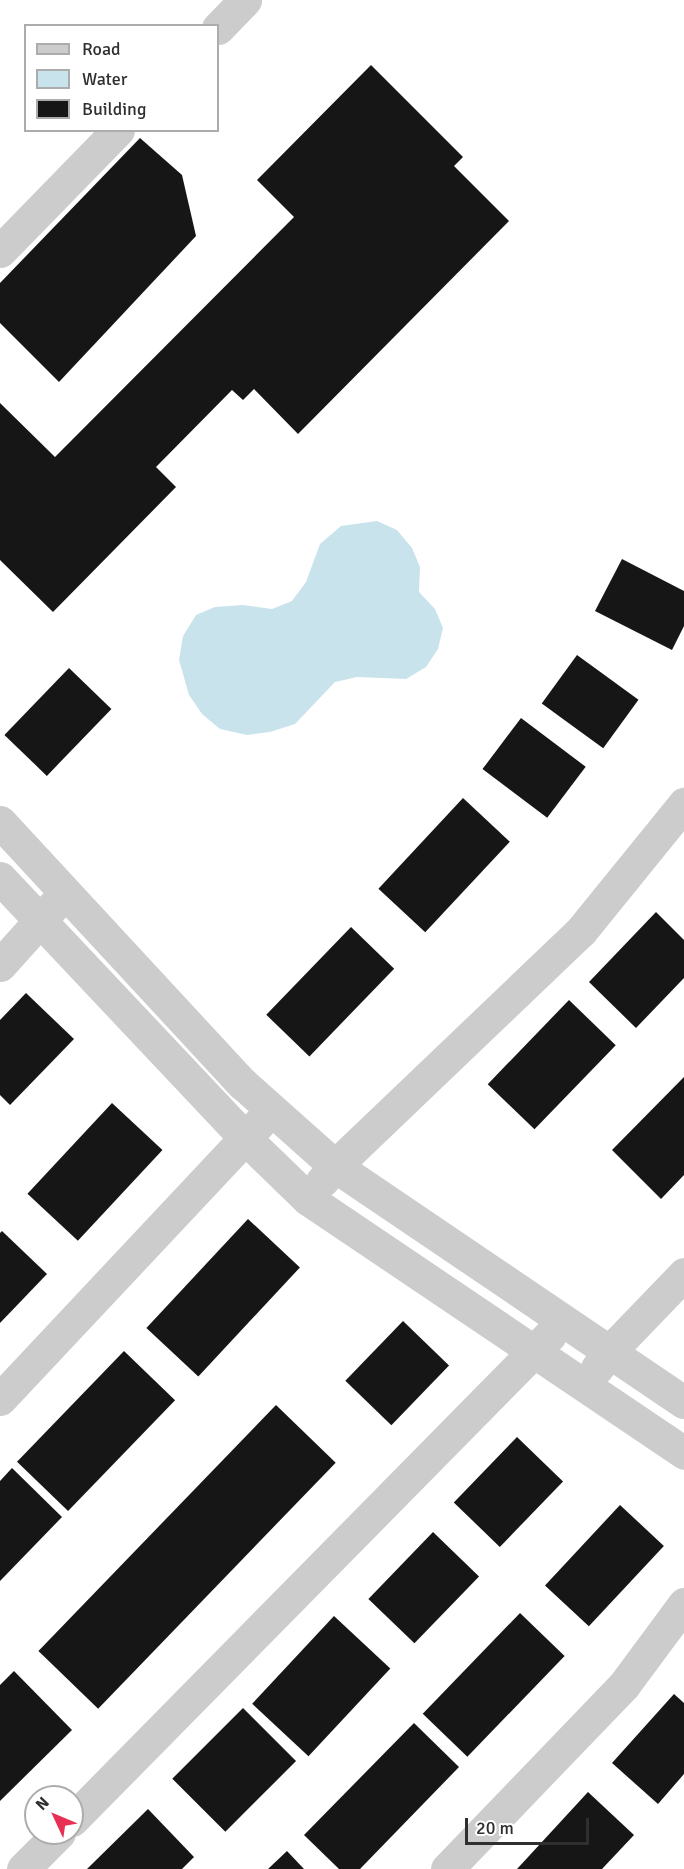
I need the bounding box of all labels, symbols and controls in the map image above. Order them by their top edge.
legend [24,24,219,132]
text: Road [82,38,121,60]
text: Water [82,68,127,90]
text: Building [82,98,146,120]
north arrow [24,1785,84,1845]
text: N [31,1793,54,1815]
scale bar [468,1806,592,1844]
text: 20 m [476,1817,514,1839]

